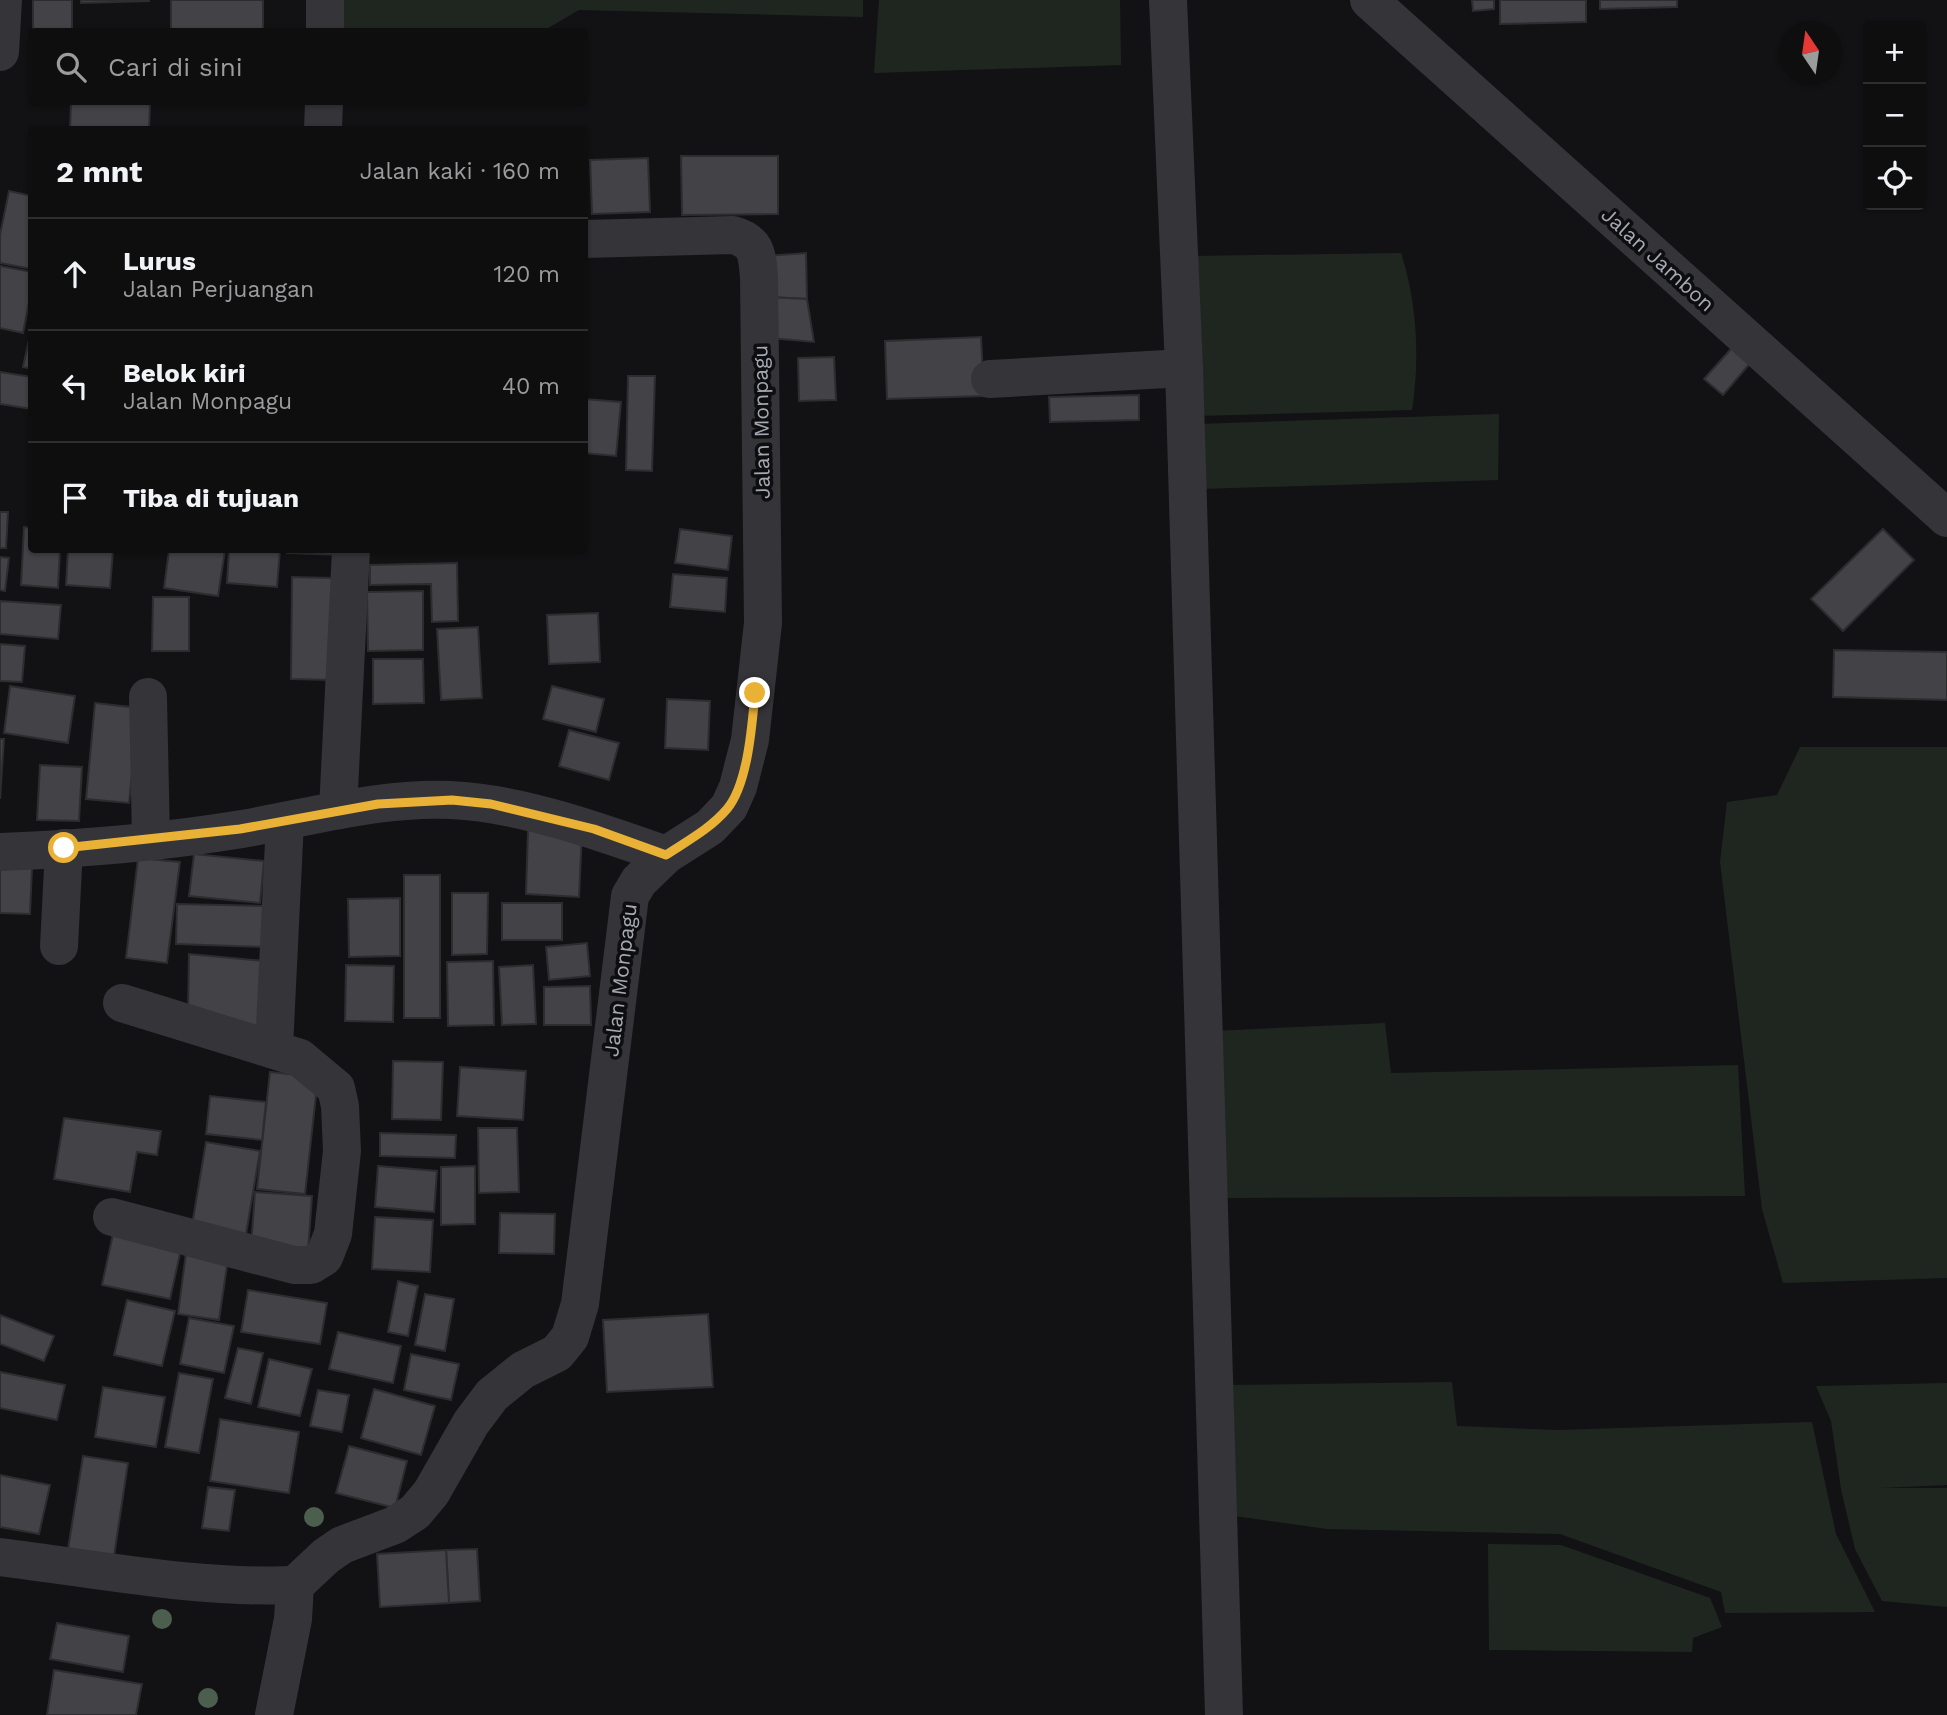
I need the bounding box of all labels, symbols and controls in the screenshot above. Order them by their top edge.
north arrow [1779,21,1842,84]
map controls [1863,21,1926,210]
button: + [1863,21,1926,84]
search box [28,28,588,105]
icon: search [52,48,90,86]
text: Cari di sini [108,52,243,82]
button: − [1863,84,1926,147]
button: locate [1863,147,1926,210]
text: 2 mnt [56,154,142,189]
text: Jalan kaki · 160 m [360,158,560,185]
street label: Jalan Jambon [1596,202,1720,316]
text: Lurus [123,246,196,276]
icon: ahead [56,255,94,293]
text: 120 m [494,261,560,288]
text: Jalan Perjuangan [123,276,314,303]
street label: Jalan Monpagu [747,345,775,499]
text: Belok kiri [123,358,246,388]
icon: left [56,367,94,405]
text: 40 m [502,373,560,400]
text: Jalan Monpagu [123,388,292,415]
icon: arrive [56,479,94,517]
text: Tiba di tujuan [123,483,299,513]
route end [739,677,770,708]
route start [48,832,79,863]
street label: Jalan Monpagu [598,902,642,1058]

